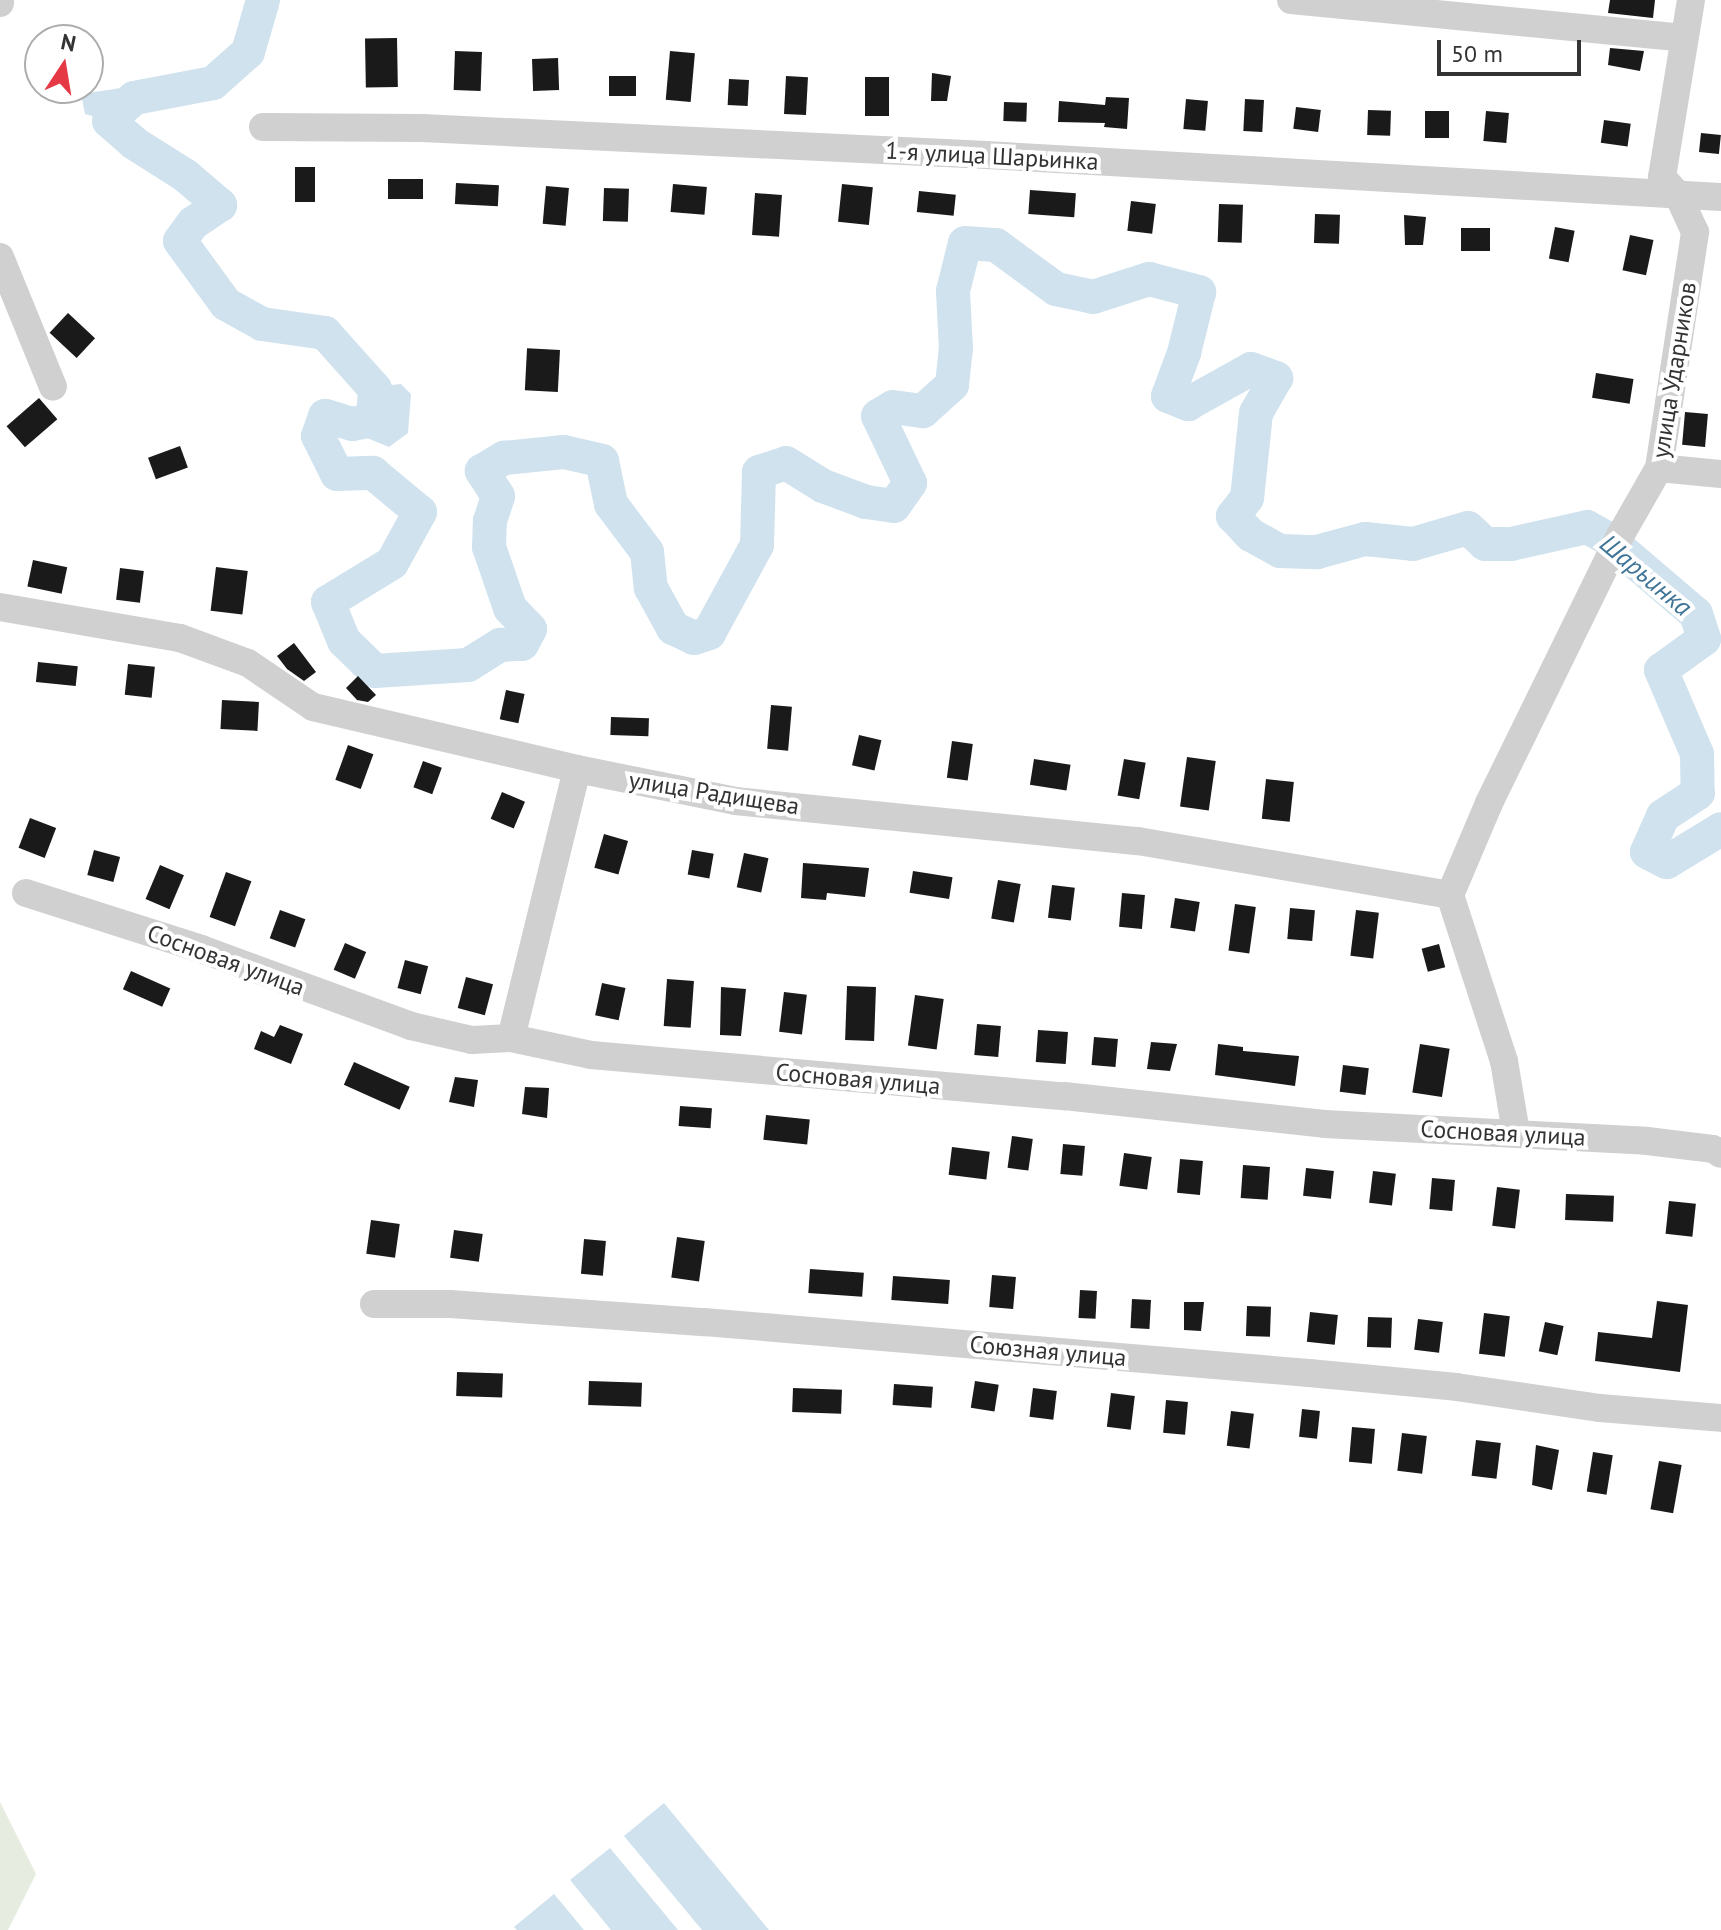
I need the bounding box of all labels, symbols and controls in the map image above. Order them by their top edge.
north arrow [24,24,104,104]
scale bar [1441,24,1585,74]
text: N [59,27,79,58]
text: 50 m [1451,38,1503,69]
street label: 1-я улица Шарьинка [885,136,1099,176]
street label: улица Ударников [1646,280,1702,460]
water label: Шарьинка [1594,528,1698,622]
street label: улица Радищева [627,765,801,821]
street label: Сосновая улица [143,918,309,1002]
street label: Сосновая улица [774,1057,942,1101]
street label: Сосновая улица [1420,1114,1586,1152]
street label: Союзная улица [968,1330,1128,1372]

